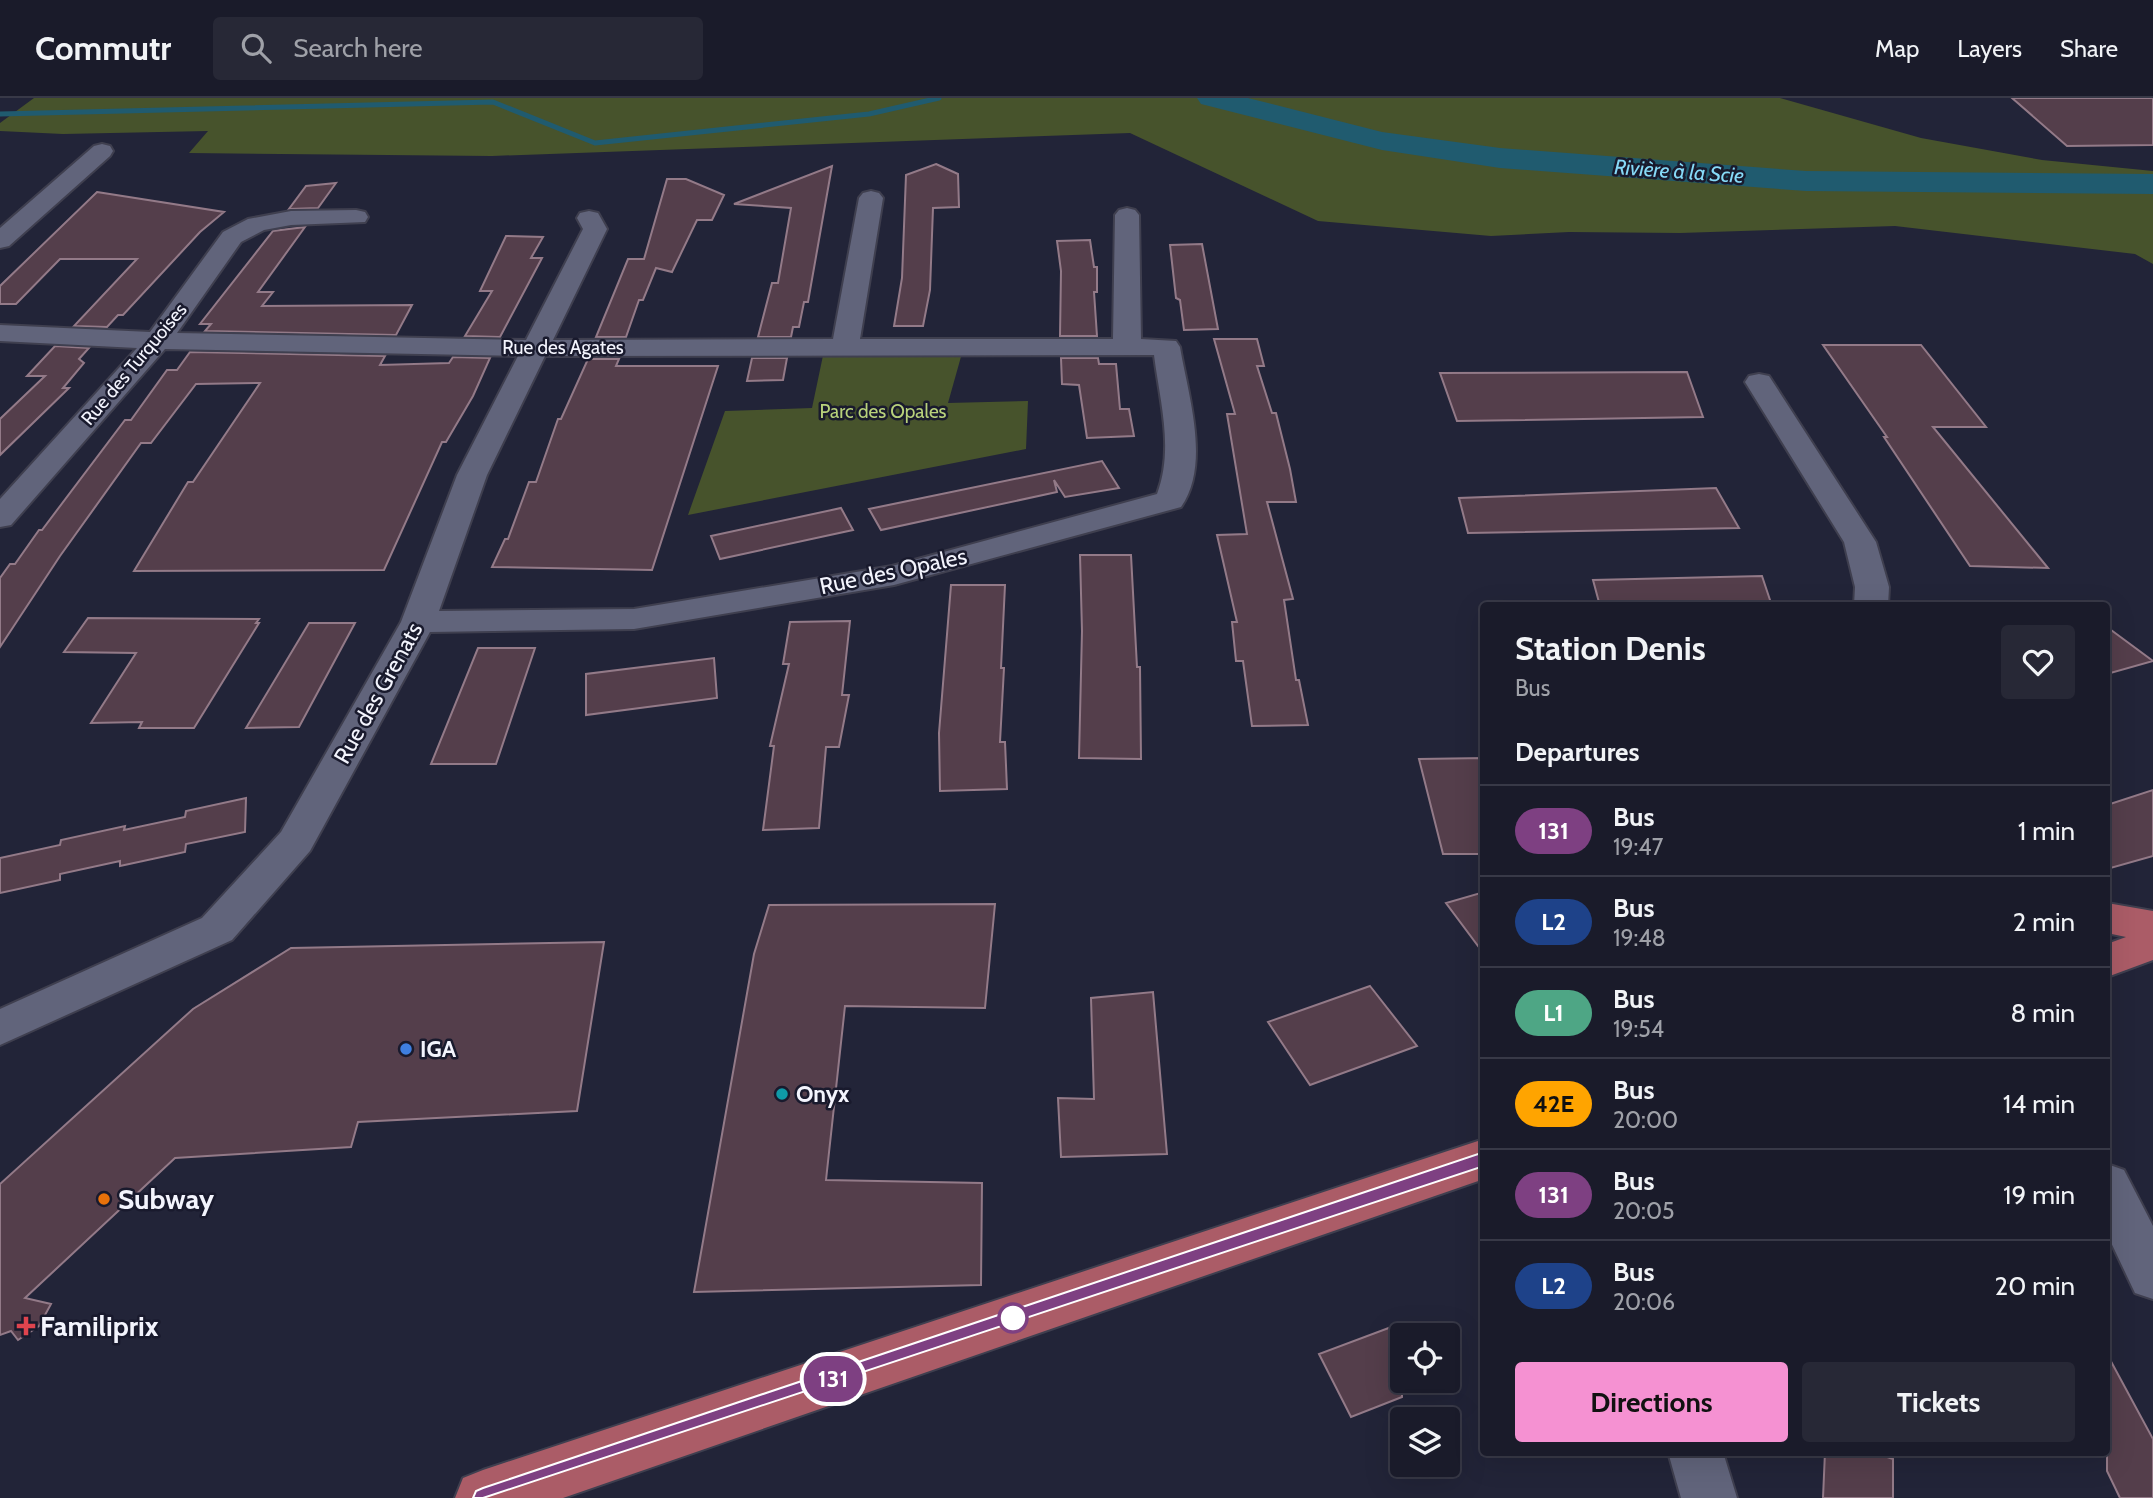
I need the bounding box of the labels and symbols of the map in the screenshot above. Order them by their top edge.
water label: Rivière à la Scie [1613,154,1745,188]
street label: Rue des Turquoises [76,298,192,430]
street label: Rue des Agates [502,336,624,359]
park label: Parc des Opales [820,400,947,423]
street label: Rue des Opales [817,542,969,600]
street label: Rue des Grenats [328,618,428,768]
place label: IGA [420,1035,457,1063]
marker: IGA [398,1041,414,1057]
place label: Onyx [796,1080,850,1108]
marker: Onyx [774,1086,790,1102]
place label: Subway [118,1182,214,1216]
marker: Subway [96,1191,112,1207]
unlabelled marker [998,1303,1028,1333]
place label: Familiprix [40,1309,159,1343]
marker: Familiprix [18,1318,34,1334]
line badge: 131 [793,1356,873,1402]

